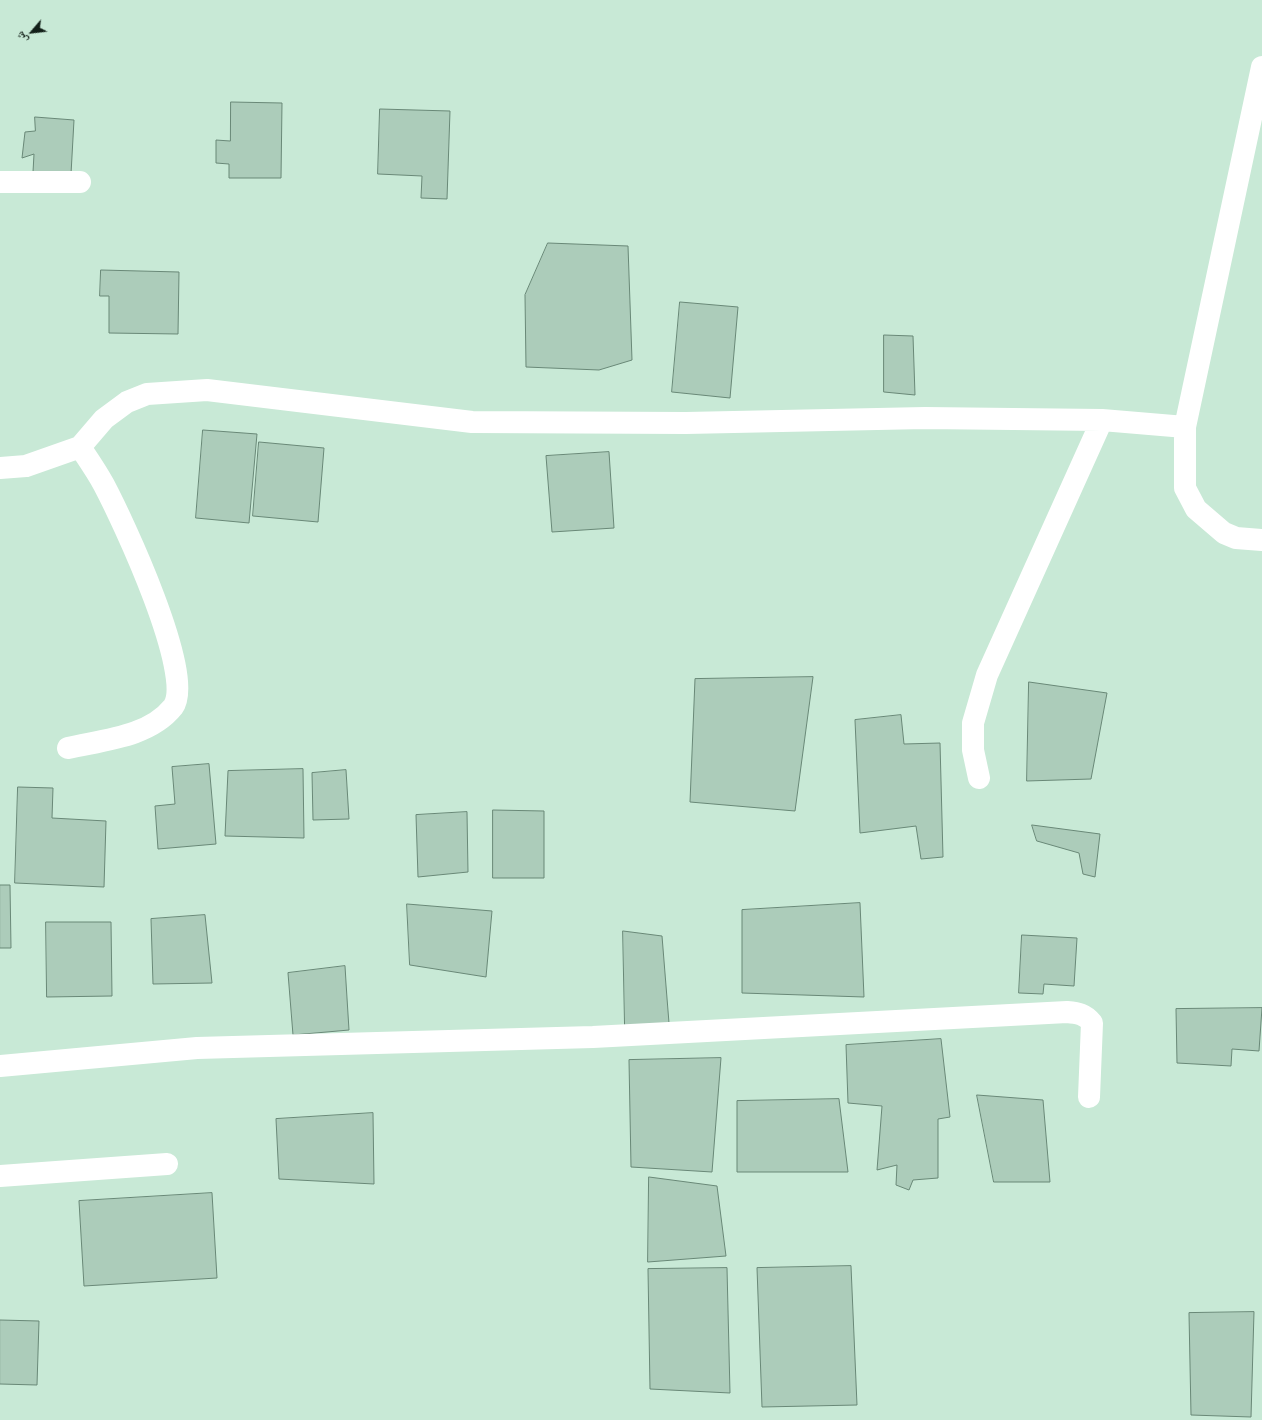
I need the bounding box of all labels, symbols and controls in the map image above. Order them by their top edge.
north arrow [12,12,52,52]
text: ش [12,29,30,46]

